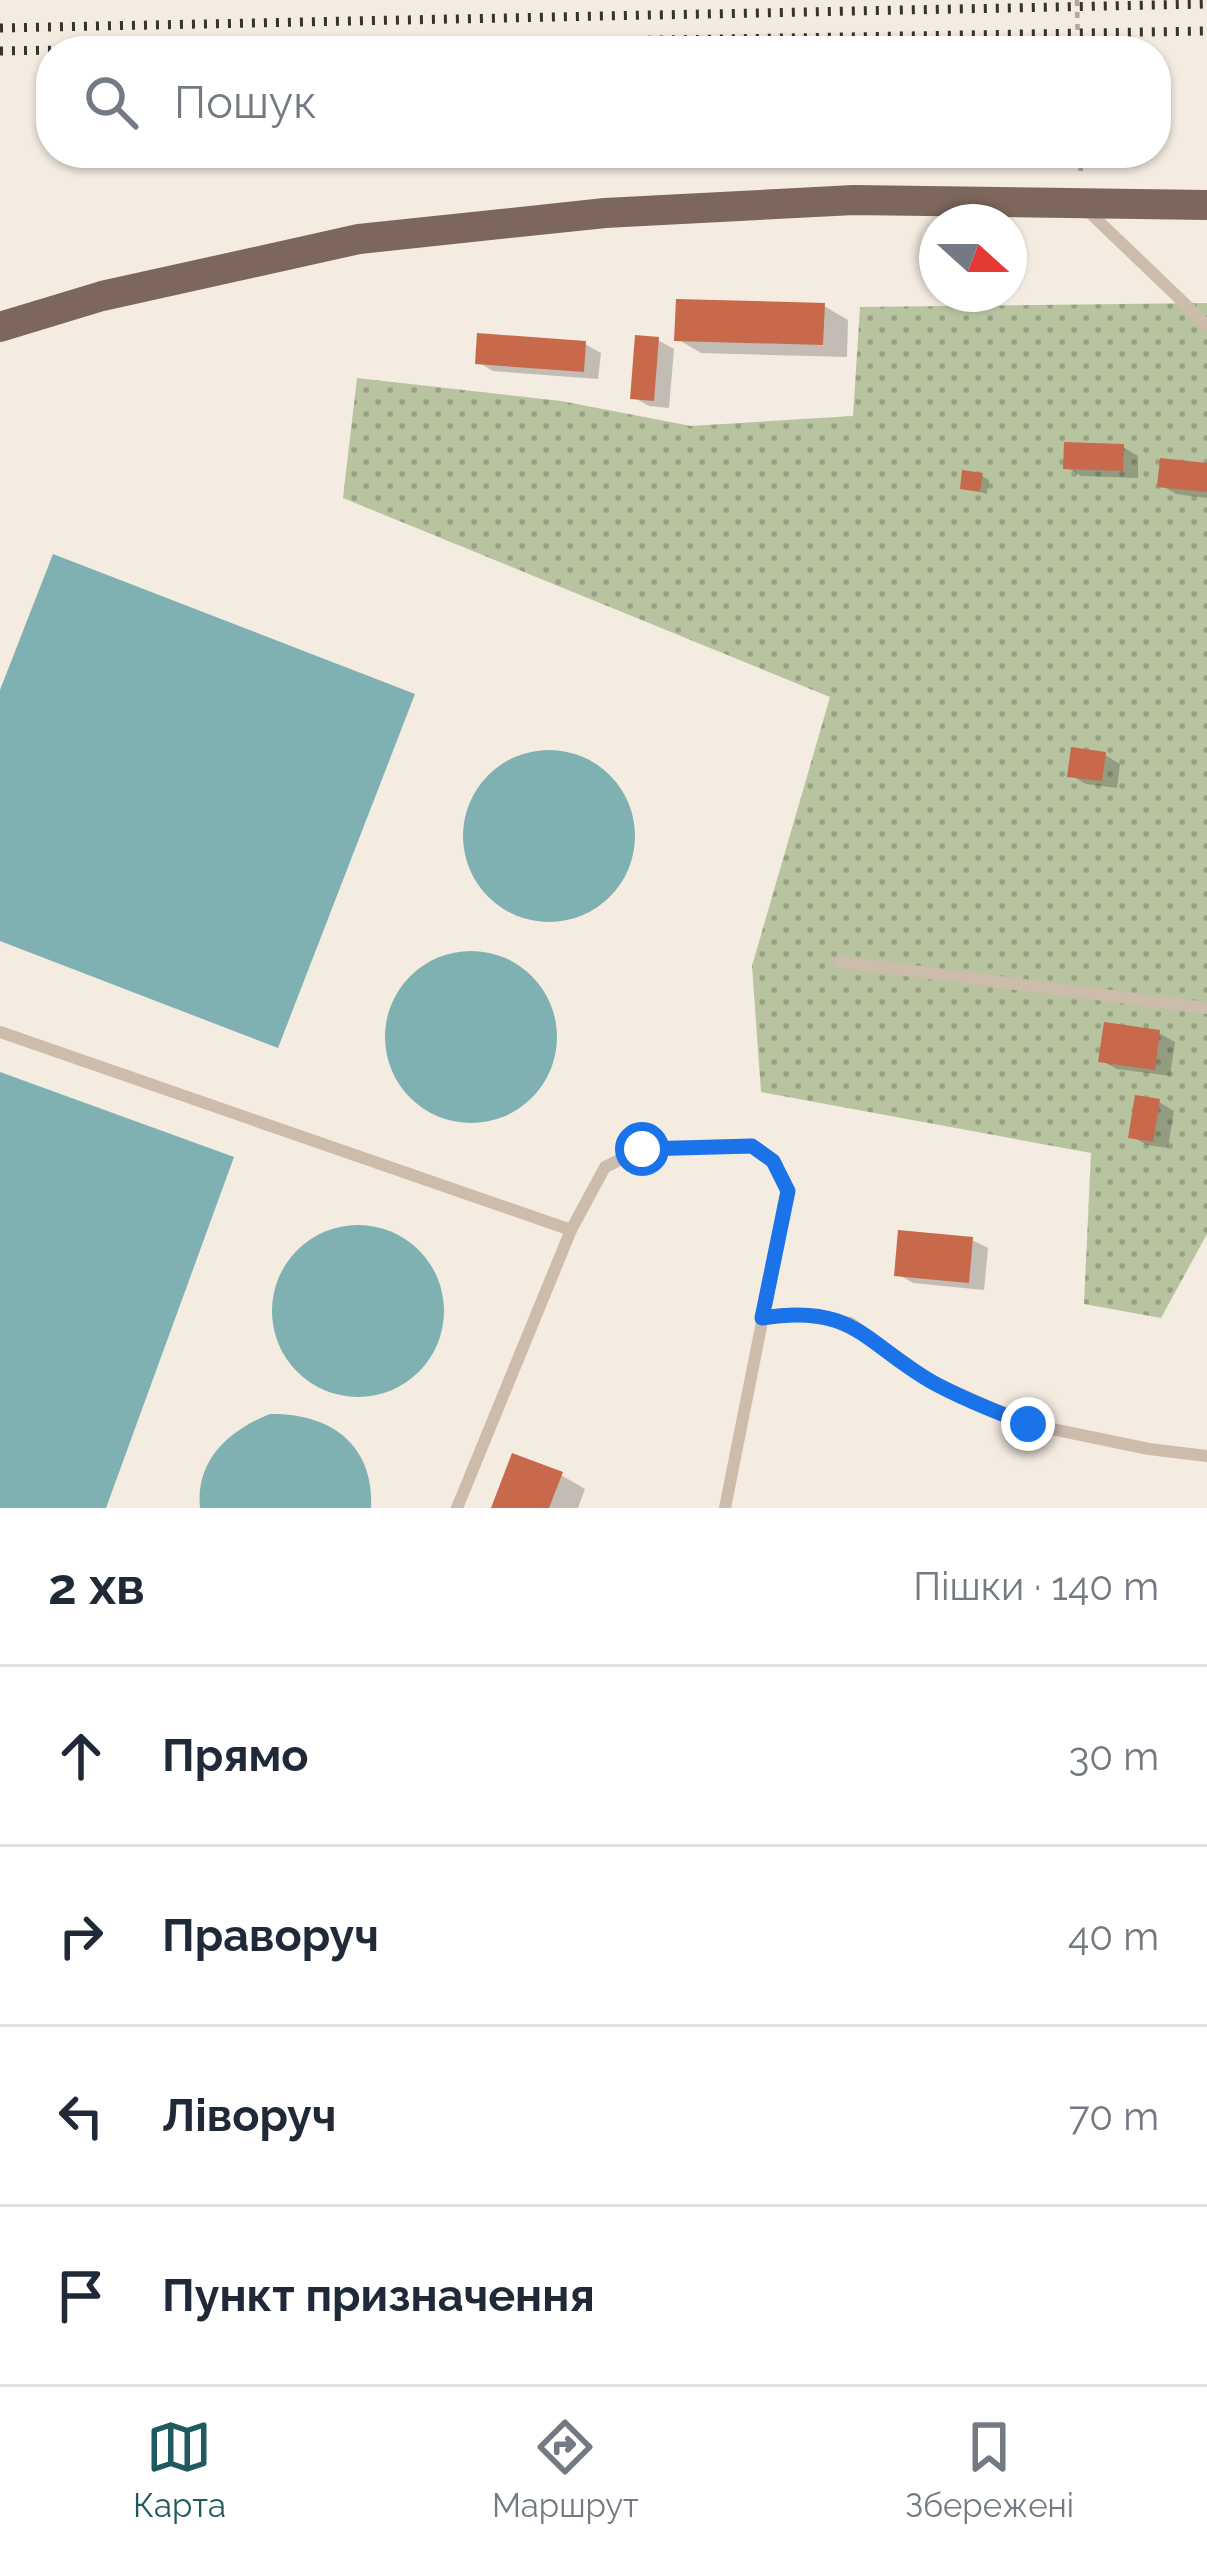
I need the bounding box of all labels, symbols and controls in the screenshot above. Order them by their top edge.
search box [36,36,1171,168]
icon: search [78,69,144,135]
text: Пошук [174,76,317,129]
north arrow [919,204,1027,312]
route start [615,1122,669,1176]
route end [1001,1397,1055,1451]
text: 2 хв [48,1556,145,1616]
text: Пішки · 140 m [913,1563,1159,1609]
icon: ahead [48,1723,114,1789]
text: Прямо [162,1729,309,1782]
text: 30 m [1069,1733,1159,1779]
icon: right [48,1903,114,1969]
text: Праворуч [162,1909,379,1962]
text: 40 m [1068,1913,1159,1959]
icon: left [48,2083,114,2149]
text: Ліворуч [162,2089,337,2142]
text: 70 m [1069,2093,1159,2139]
icon: arrive [48,2263,114,2329]
text: Пункт призначення [162,2269,595,2322]
tab: Карта [133,2414,226,2525]
tab: Маршрут [492,2414,639,2525]
tab: Збережені [905,2414,1074,2525]

